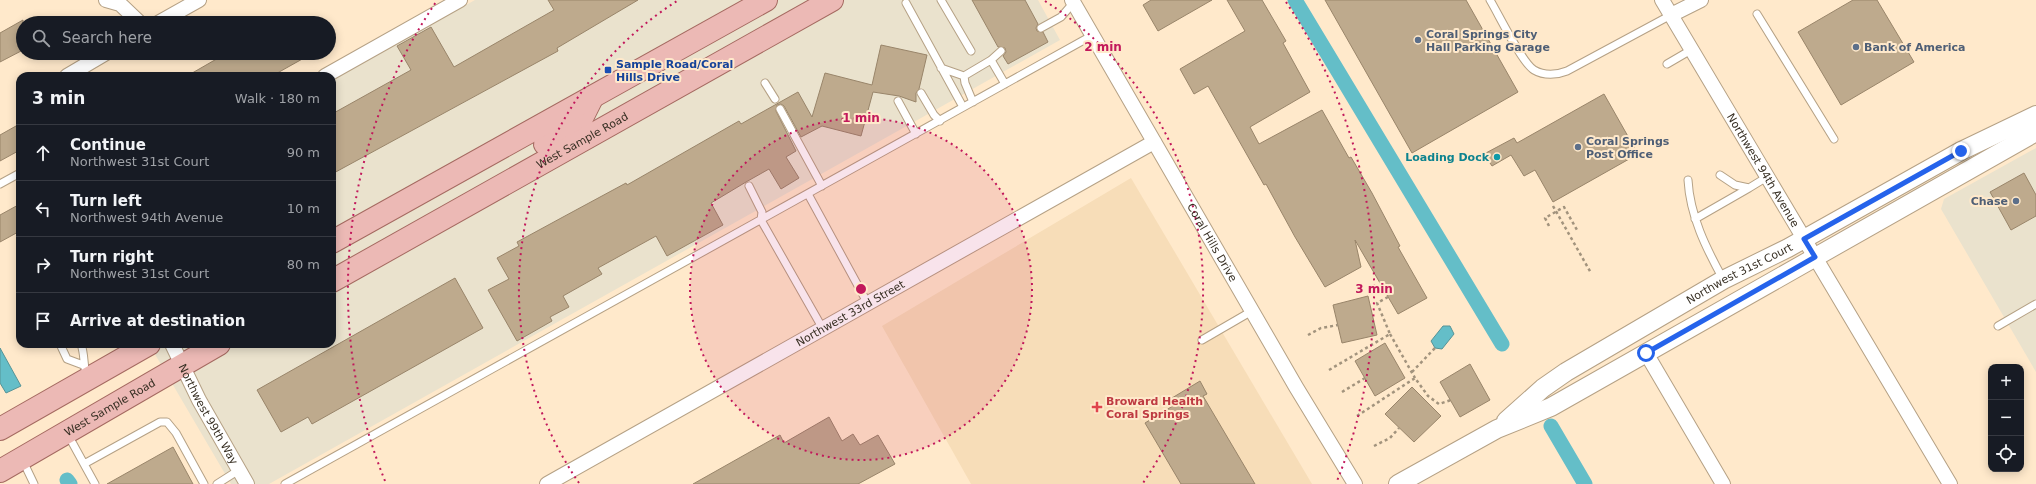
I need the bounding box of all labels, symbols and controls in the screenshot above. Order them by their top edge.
search box [16,16,336,60]
icon: search [30,27,52,49]
place label: Coral Springs City Hall Parking Garage [1426,28,1550,54]
text: Search here [62,29,152,47]
marker: Coral Springs City Hall Parking Garage [1413,35,1423,45]
text: 2 min [1084,40,1122,54]
place label: Bank of America [1864,41,1966,54]
marker: Bank of America [1851,42,1861,52]
place label: Sample Road/Coral Hills Drive [616,58,733,84]
marker: Sample Road/Coral Hills Drive [603,65,613,75]
text: 3 min [32,88,85,108]
text: Walk · 180 m [235,91,320,106]
street label: West Sample Road [534,109,630,171]
text: 1 min [842,111,880,125]
street label: Northwest 94th Avenue [1724,111,1802,229]
place label: Coral Springs Post Office [1586,135,1670,161]
text: Continue [70,136,146,154]
icon: ahead [32,142,54,164]
marker: Coral Springs Post Office [1573,142,1583,152]
route end [1952,142,1970,160]
text: 90 m [287,145,320,160]
place label: Loading Dock [1405,151,1490,164]
marker: Loading Dock [1492,152,1502,162]
text: Northwest 31st Court [70,154,209,169]
text: Turn left [70,192,142,210]
place label: Chase [1971,195,2008,208]
marker: Chase [2011,196,2021,206]
icon: left [32,198,54,220]
text: 10 m [287,201,320,216]
street label: Coral Hills Drive [1185,201,1240,284]
text: Northwest 94th Avenue [70,210,223,225]
street label: Northwest 31st Court [1684,240,1795,307]
text: Turn right [70,248,154,266]
icon: right [32,254,54,276]
text: 80 m [287,257,320,272]
text: Northwest 31st Court [70,266,209,281]
street label: Northwest 33rd Street [794,277,907,349]
centre of rings [854,282,868,296]
text: 3 min [1355,282,1393,296]
icon: arrive [32,310,54,332]
text: Arrive at destination [70,312,245,330]
route start [1637,344,1655,362]
street label: Northwest 99th Way [176,362,241,467]
map controls [1988,364,2024,472]
button: + [1988,364,2024,400]
street label: West Sample Road [62,376,158,439]
place label: Broward Health Coral Springs [1106,395,1203,421]
button: − [1988,400,2024,436]
marker: Broward Health Coral Springs [1091,401,1103,413]
button: locate [1988,436,2024,472]

